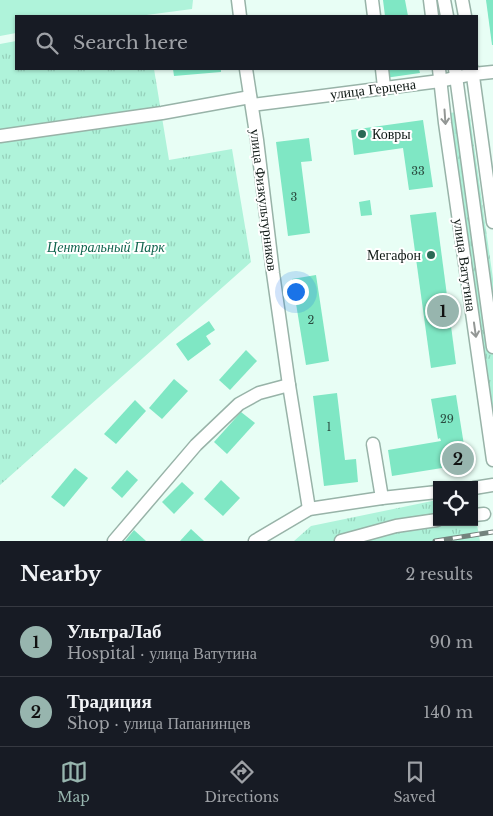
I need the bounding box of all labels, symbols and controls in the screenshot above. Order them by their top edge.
search box [15,15,478,70]
icon: search [33,29,61,57]
text: Search here [73,31,188,54]
street label: улица Герцена [329,75,418,103]
one-way arrow [440,109,450,125]
place label: Ковры [372,125,411,143]
street label: улица Физкультурников [246,128,282,273]
marker: Ковры [356,128,368,140]
house number: 33 [411,164,425,178]
house number: 3 [291,190,298,204]
street label: улица Ватутина [450,217,481,314]
park label: Центральный Парк [46,238,165,256]
place label: Мегафон [367,246,422,264]
marker: Мегафон [425,249,437,261]
your location [283,279,309,305]
pin: 1 [427,292,459,330]
house number: 2 [308,313,315,327]
one-way arrow [470,322,480,338]
house number: 29 [440,412,454,426]
house number: 1 [327,420,332,434]
pin: 2 [442,440,474,478]
map controls [433,481,478,526]
button: locate [433,481,478,526]
text: Nearby [20,561,101,587]
text: 2 results [405,564,473,584]
text: УльтраЛаб [67,620,162,643]
text: 1 [33,632,39,652]
text: 90 m [430,632,473,652]
text: Hospital · улица Ватутина [67,643,257,663]
text: Традиция [67,690,152,713]
text: 2 [31,702,41,722]
text: 140 m [423,702,473,722]
text: Shop · улица Папанинцев [67,713,251,733]
tab: Map [57,758,90,806]
tab: Directions [204,758,279,806]
tab: Saved [393,758,436,806]

